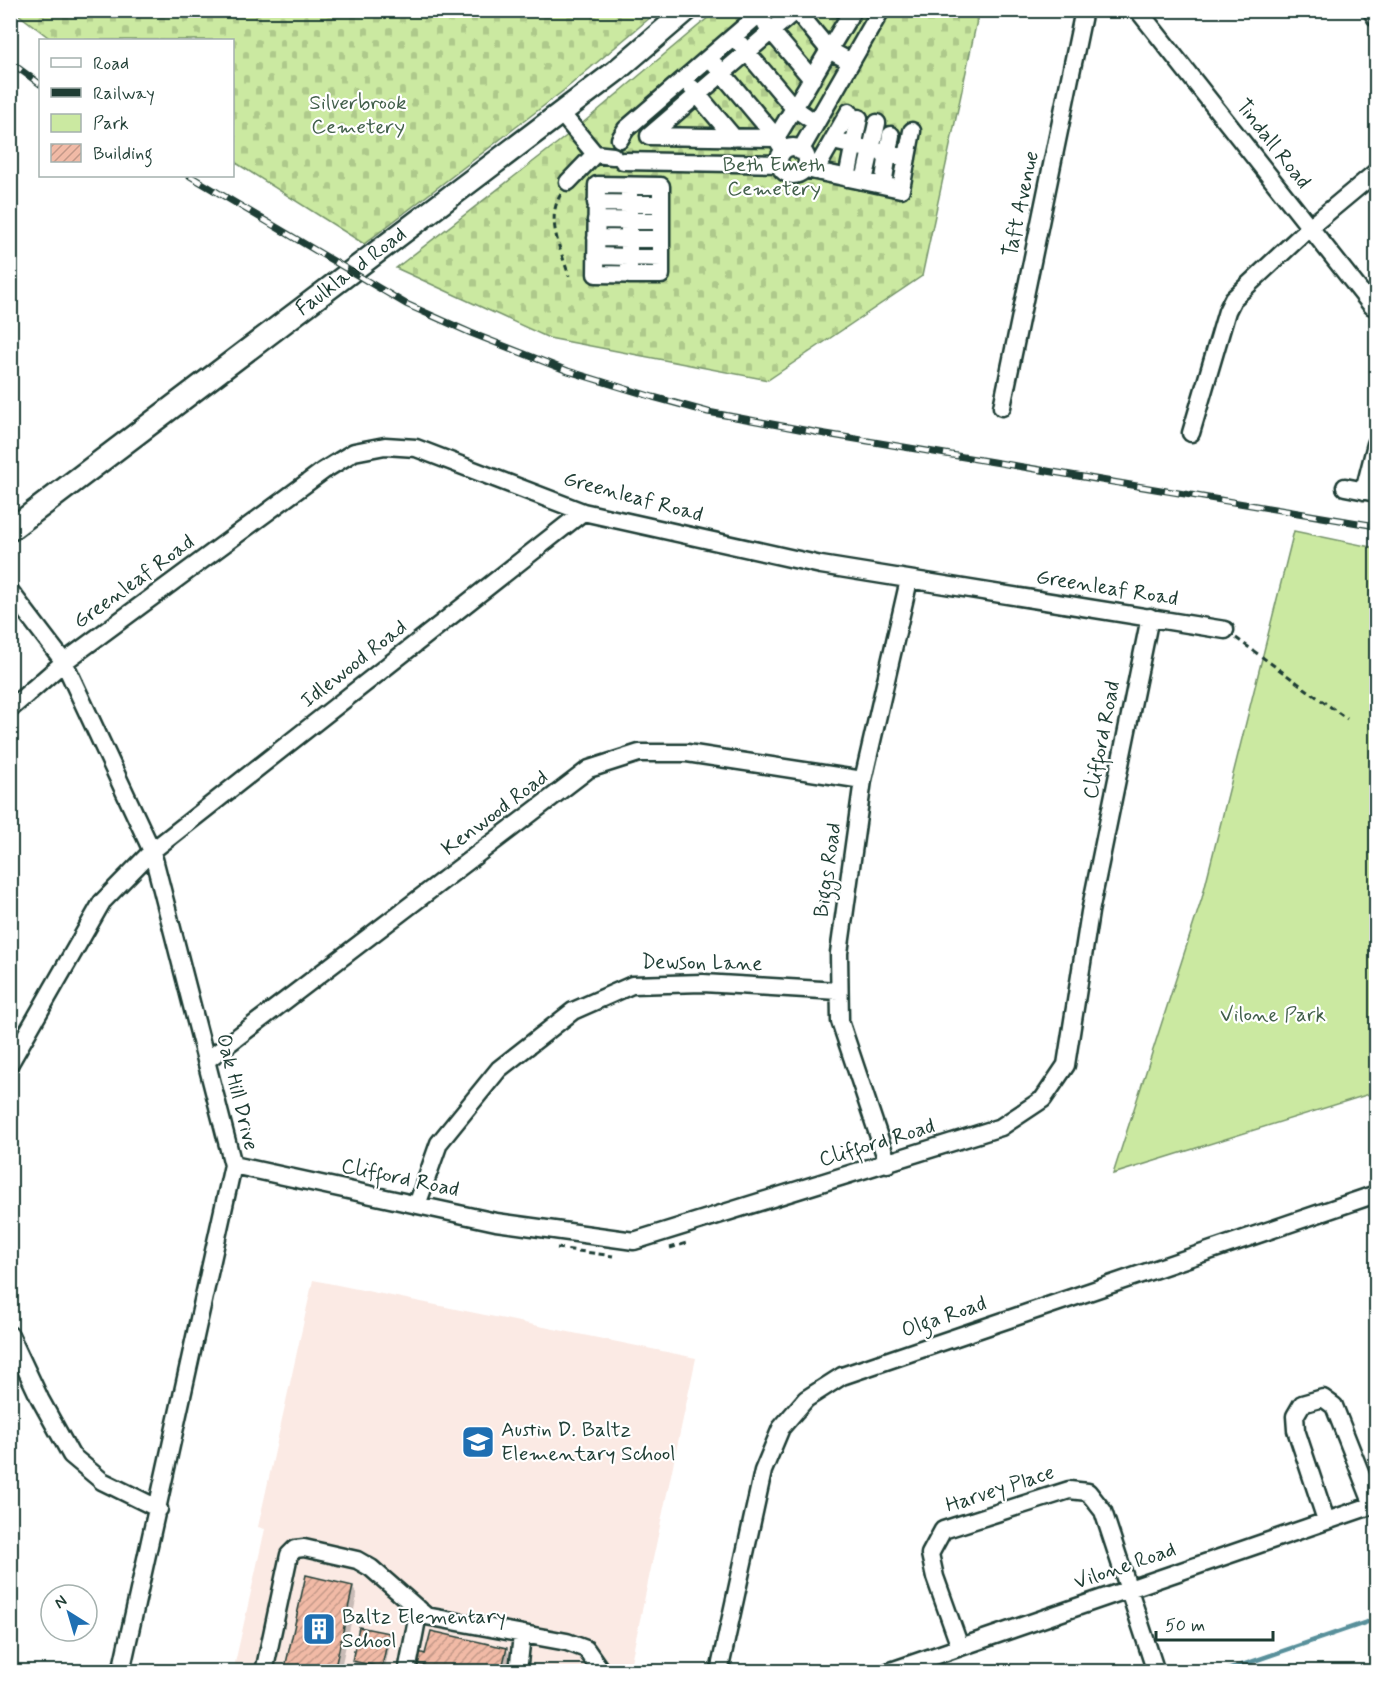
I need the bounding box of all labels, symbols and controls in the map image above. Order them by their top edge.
legend [39,39,234,177]
text: Road [93,52,129,76]
text: Railway [93,82,155,106]
park label: Silverbrook Cemetery [309,89,407,141]
street label: Tindall Road [1229,93,1317,195]
text: Park [93,112,129,136]
text: Building [93,142,153,168]
street label: Taft Avenue [996,148,1046,260]
park label: Beth Emeth Cemetery [722,151,826,203]
street label: Faulkland Road [290,221,412,323]
street label: Greenleaf Road [560,465,706,529]
street label: Greenleaf Road [68,528,200,636]
street label: Greenleaf Road [1034,563,1180,613]
street label: Idlewood Road [295,613,413,715]
street label: Clifford Road [1077,679,1129,802]
street label: Kenwood Road [436,764,554,862]
street label: Biggs Road [808,821,850,919]
street label: Dewson Lane [641,948,763,978]
park label: Vilone Park [1220,1001,1326,1029]
street label: Oak Hill Drive [209,1031,265,1153]
street label: Clifford Road [816,1112,939,1176]
street label: Clifford Road [338,1152,461,1206]
street label: Olga Road [898,1289,991,1346]
place label: Austin D. Baltz Elementary School [501,1416,676,1468]
school or university icon: Austin D. Baltz Elementary School [460,1424,496,1460]
street label: Harvey Place [942,1458,1058,1520]
street label: Vilone Road [1070,1535,1180,1597]
north arrow [39,1583,99,1643]
text: N [50,1591,71,1614]
place label: Baltz Elementary School [342,1603,506,1655]
scale bar [1156,1604,1273,1642]
building icon: Baltz Elementary School [301,1611,337,1647]
text: 50 m [1165,1614,1205,1638]

